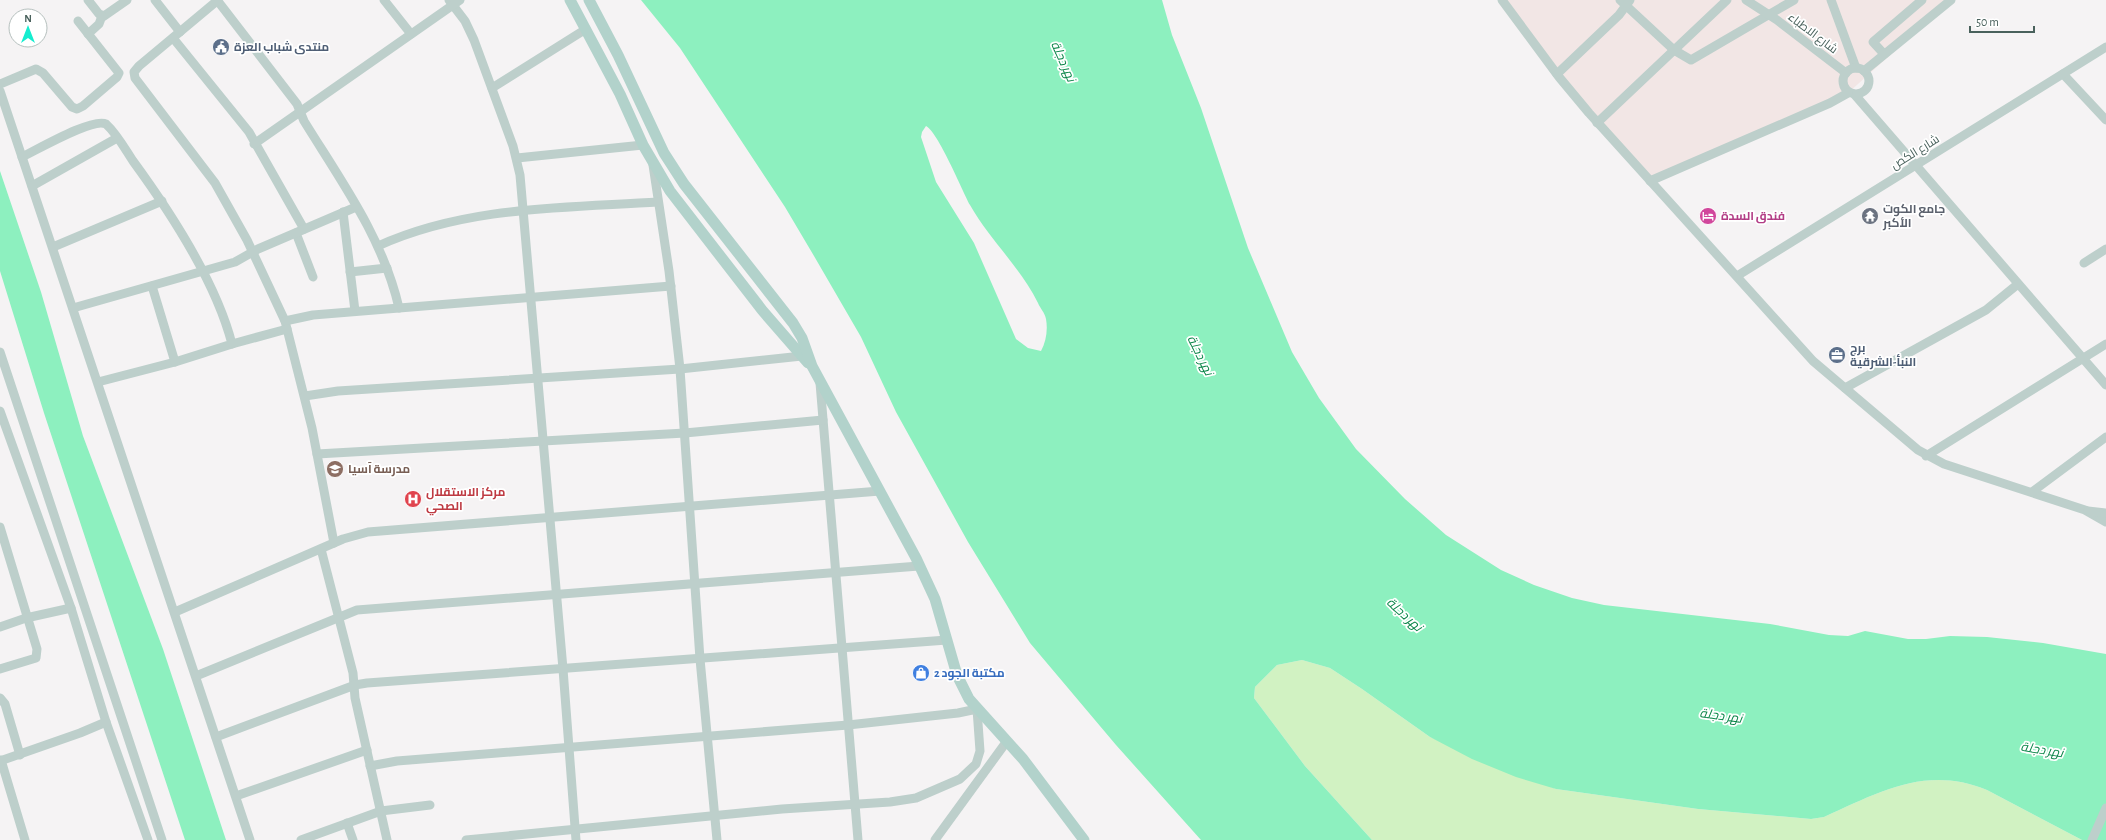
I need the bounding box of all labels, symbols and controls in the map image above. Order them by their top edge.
north arrow [8,8,48,48]
scale bar [1970,8,2034,34]
street label: شارع الاطباء [1785,11,1840,57]
text: N [24,13,32,24]
text: 50 m [1976,16,1999,28]
public building icon: منتدى شباب العزة [211,37,231,57]
water label: نهر دجلة [1047,39,1078,86]
place label: منتدى شباب العزة [234,41,329,55]
street label: شارع الكص [1889,132,1942,173]
place label: جامع الكوت الأكبر [1882,203,1945,231]
hotel icon: فندق السدة [1698,206,1718,226]
temple icon: جامع الكوت الأكبر [1860,206,1880,226]
place label: فندق السدة [1721,210,1785,224]
water label: نهر دجلة [1184,334,1216,380]
place label: برج النبأ-الشرقية [1850,342,1916,370]
office icon: برج النبأ-الشرقية [1827,345,1847,365]
school or university icon: مدرسة آسيا [325,459,345,479]
place label: مدرسة آسيا [348,462,410,477]
place label: مركز الاستقلال الصحي [426,486,505,516]
hospital icon: مركز الاستقلال الصحي [403,489,423,509]
water label: نهر دجلة [1383,596,1425,636]
shop icon: مكتبة الجود 2 [911,663,931,683]
place label: مكتبة الجود 2 [934,667,1005,681]
water label: نهر دجلة [1699,707,1744,727]
water label: نهر دجلة [2019,741,2065,761]

